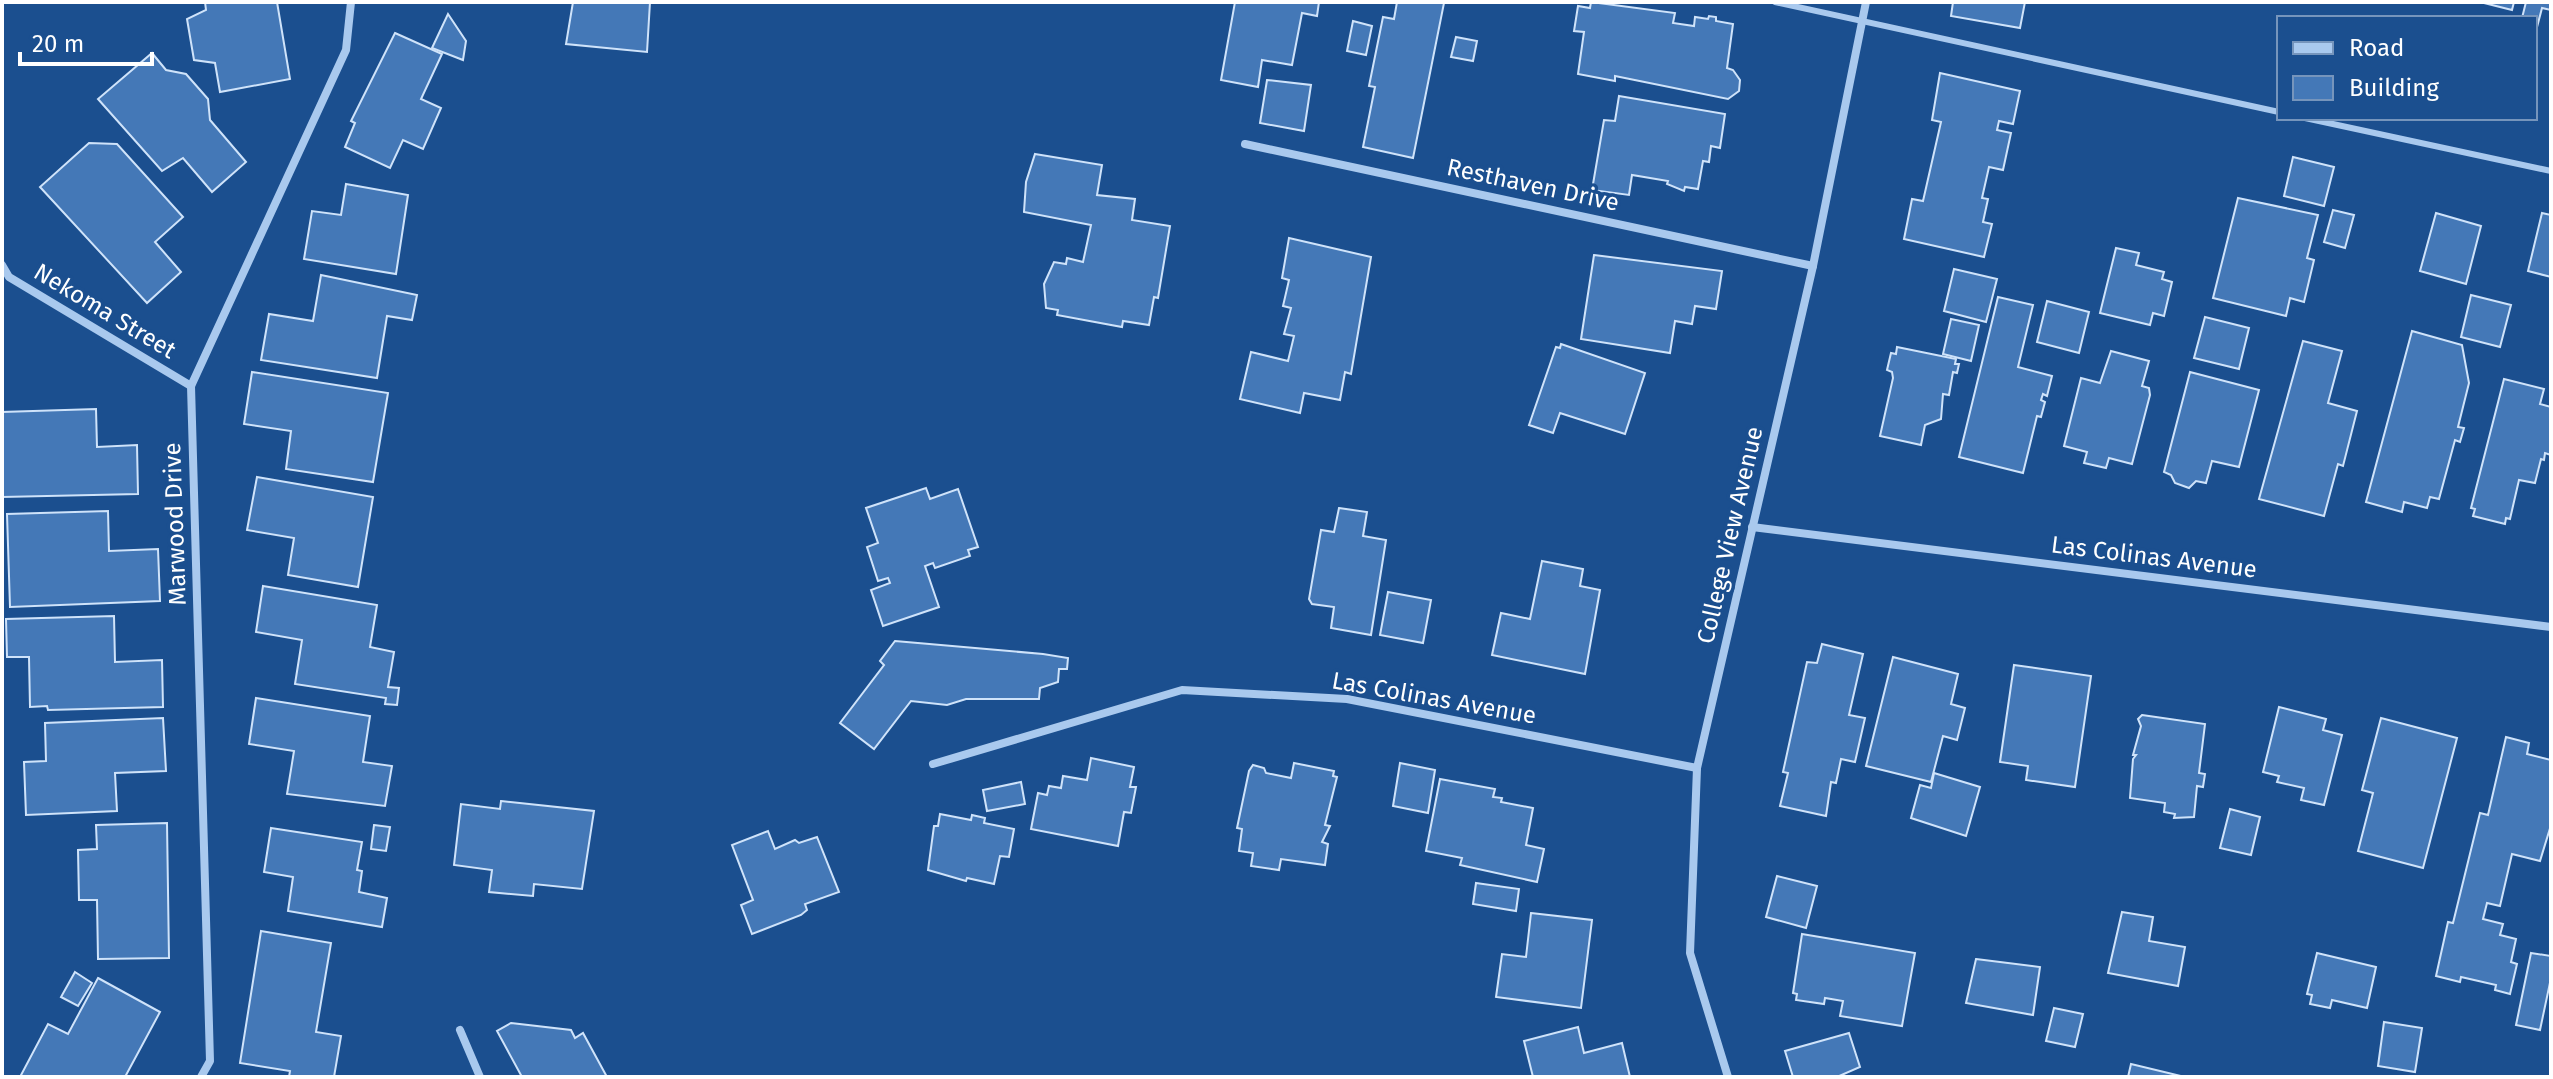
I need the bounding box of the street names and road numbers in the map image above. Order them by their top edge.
street label: Resthaven Drive [1444,153,1622,217]
street label: Nekoma Street [29,258,181,365]
street label: College View Avenue [1691,424,1769,646]
street label: Marwood Drive [158,442,192,606]
street label: Las Colinas Avenue [2050,530,2258,584]
street label: Las Colinas Avenue [1330,666,1538,730]

